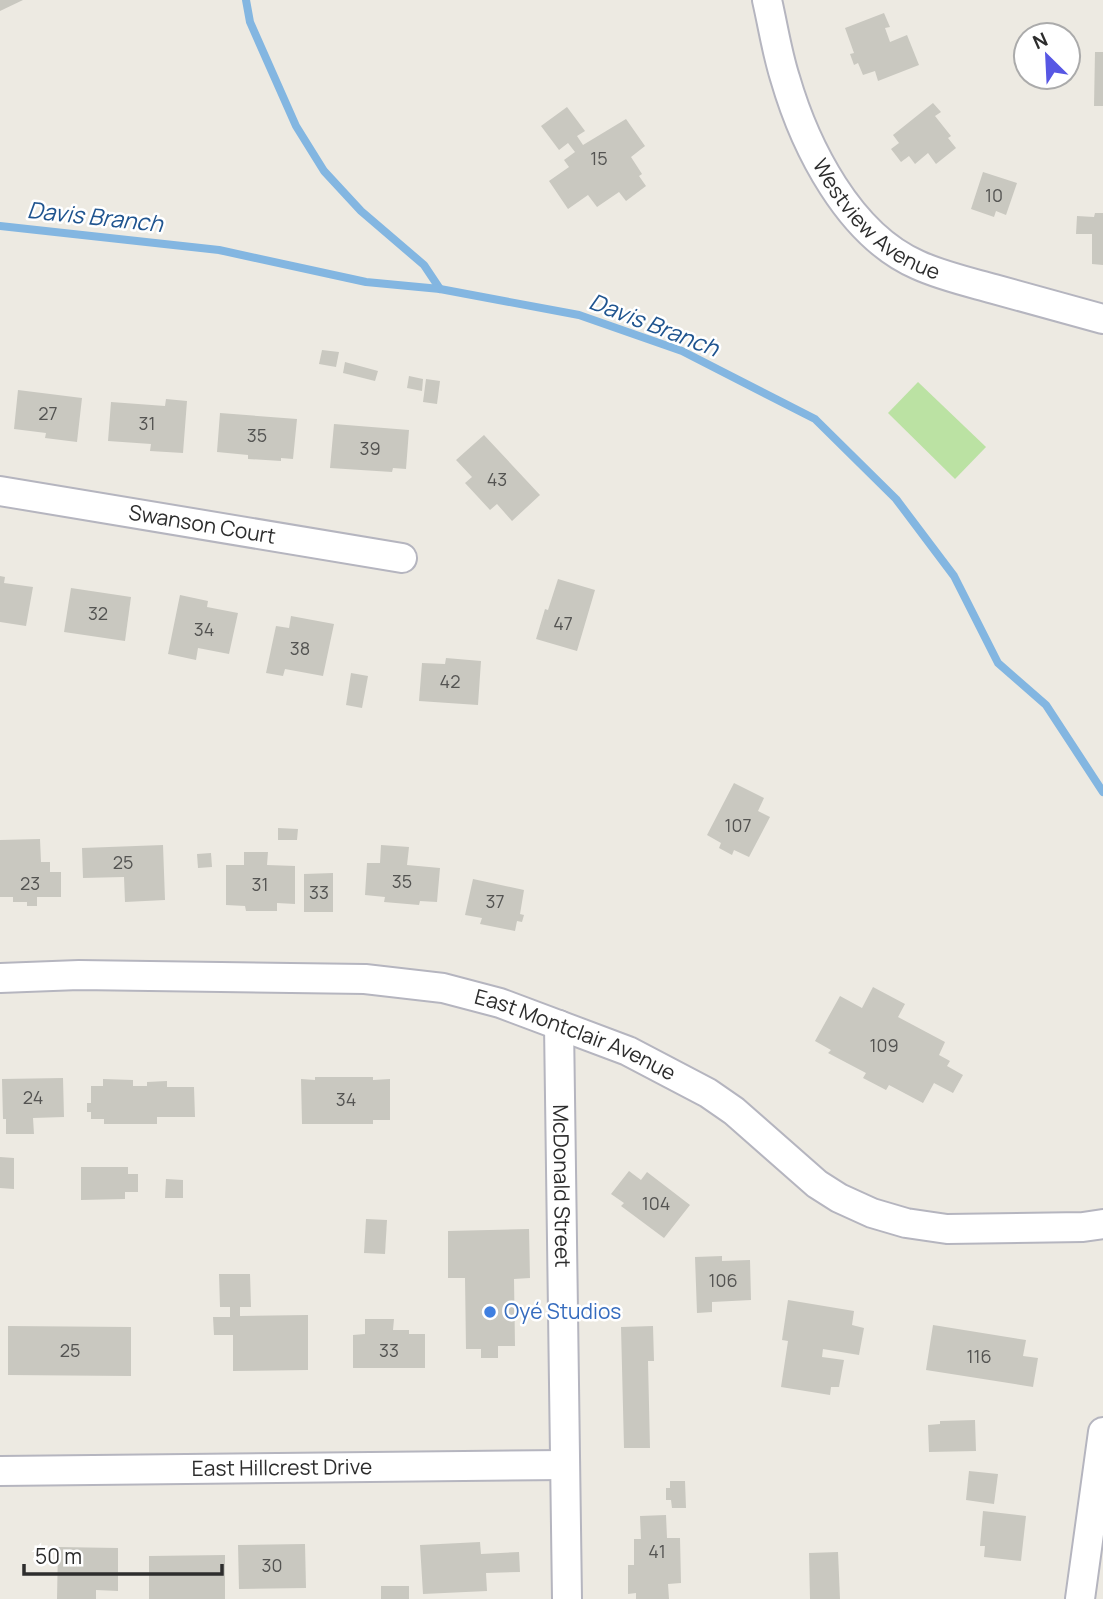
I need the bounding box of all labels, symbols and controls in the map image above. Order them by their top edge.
north arrow [1012,21,1082,91]
text: N [1029,26,1052,55]
house number: 15 [590,146,608,170]
street label: Westview Avenue [807,153,944,286]
house number: 10 [985,183,1003,207]
water label: Davis Branch [26,193,166,239]
water label: Davis Branch [585,285,725,364]
house number: 27 [38,401,58,425]
house number: 31 [139,411,155,435]
house number: 35 [247,423,267,447]
house number: 39 [359,436,381,460]
house number: 43 [487,467,507,491]
street label: Swanson Court [127,498,278,550]
house number: 32 [88,601,108,625]
house number: 47 [553,611,573,635]
house number: 34 [194,617,214,641]
house number: 38 [290,636,310,660]
house number: 42 [440,669,460,693]
house number: 107 [724,813,752,837]
house number: 25 [113,850,133,874]
house number: 35 [392,869,412,893]
house number: 23 [20,871,40,895]
house number: 31 [252,872,268,896]
house number: 33 [309,880,329,904]
house number: 37 [486,889,505,913]
street label: East Montclair Avenue [472,982,681,1087]
house number: 109 [869,1033,899,1057]
house number: 24 [23,1085,43,1109]
house number: 34 [336,1087,356,1111]
street label: McDonald Street [547,1104,577,1268]
house number: 104 [642,1191,670,1215]
house number: 106 [708,1268,738,1292]
place label: Oyé Studios [504,1297,621,1325]
marker: Oyé Studios [482,1304,498,1320]
house number: 25 [60,1338,80,1362]
house number: 33 [379,1338,399,1362]
house number: 116 [966,1344,992,1368]
street label: East Hillcrest Drive [192,1452,372,1482]
scale bar [24,1532,222,1576]
house number: 41 [648,1539,666,1563]
text: 50 m [35,1542,82,1570]
house number: 30 [262,1553,282,1577]

